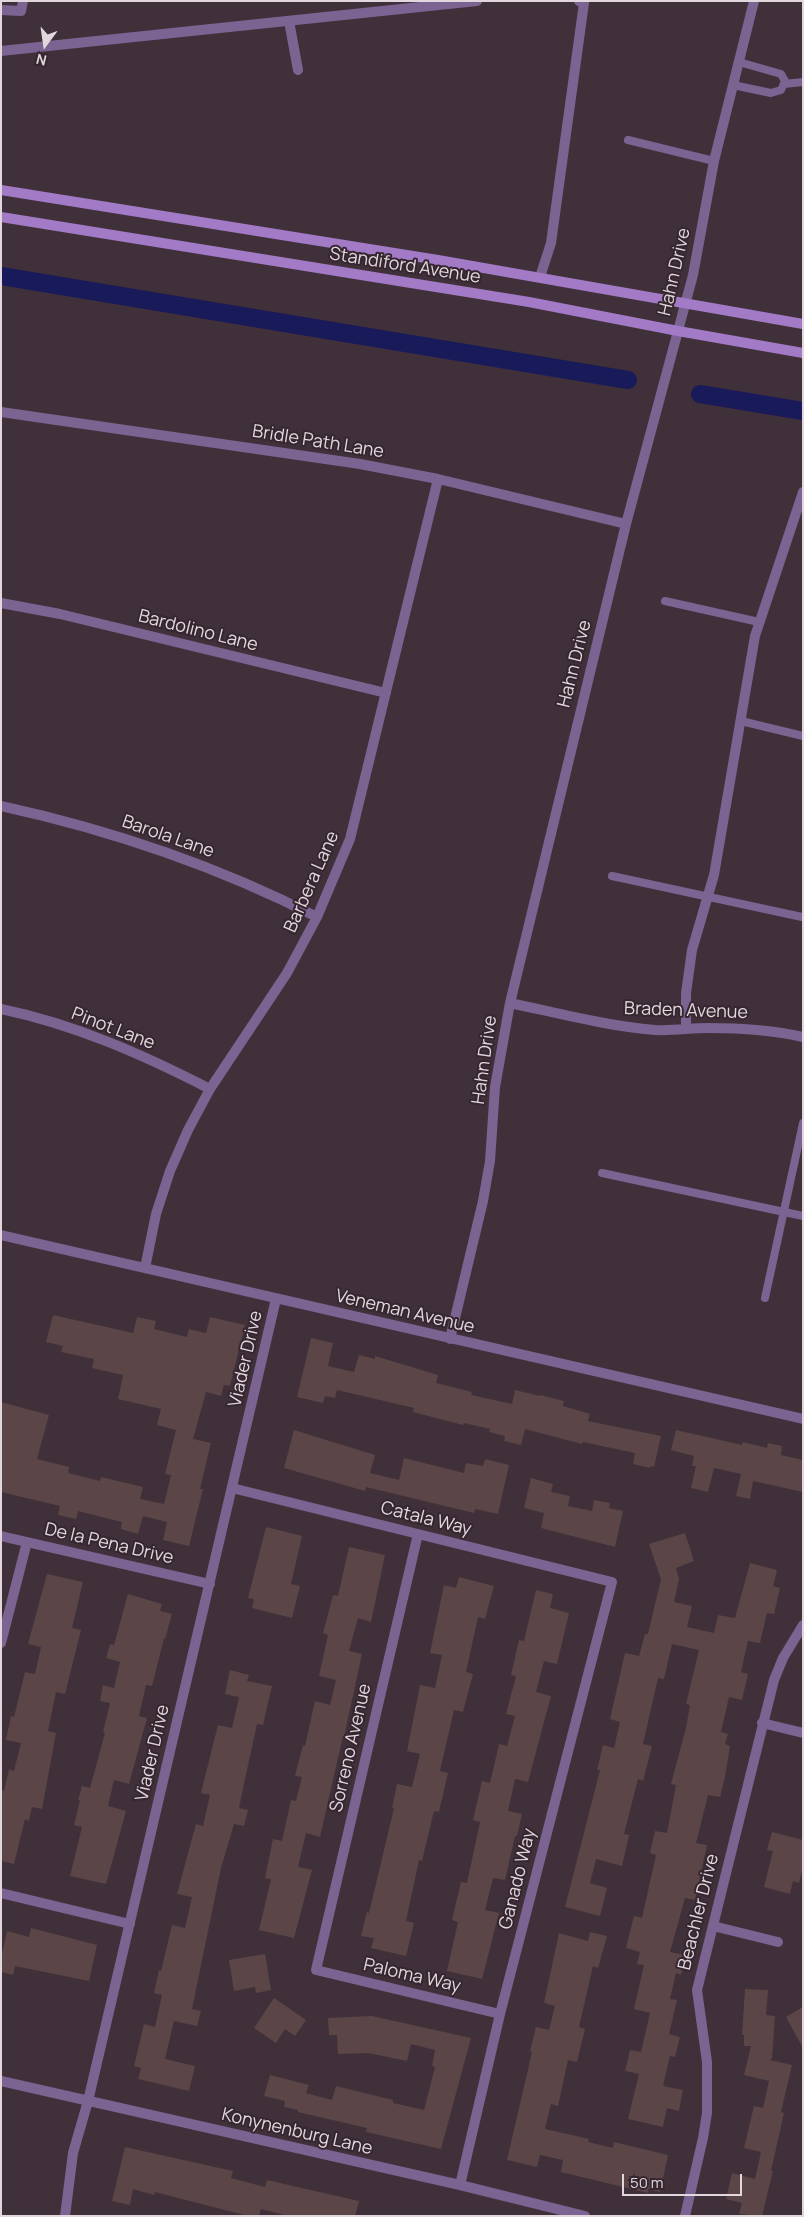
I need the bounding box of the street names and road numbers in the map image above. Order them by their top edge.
street label: Hahn Drive [654,226,696,318]
street label: Standiford Avenue [328,243,482,289]
street label: Bridle Path Lane [251,421,385,463]
street label: Bardolino Lane [136,606,260,656]
street label: Hahn Drive [554,618,596,710]
street label: Barola Lane [119,811,217,863]
street label: Barbera Lane [280,828,344,936]
street label: Braden Avenue [624,998,748,1024]
street label: Pinot Lane [68,1003,158,1055]
street label: Hahn Drive [468,1014,502,1106]
street label: Veneman Avenue [333,1285,477,1339]
street label: Viader Drive [224,1309,268,1409]
street label: Catala Way [378,1497,474,1541]
street label: De la Pena Drive [43,1519,175,1569]
street label: Sorreno Avenue [326,1682,376,1814]
street label: Viader Drive [131,1703,175,1803]
street label: Ganado Way [495,1826,541,1932]
street label: Beachler Drive [674,1852,724,1972]
street label: Paloma Way [361,1954,463,1998]
street label: Konynenburg Lane [220,2104,374,2160]

